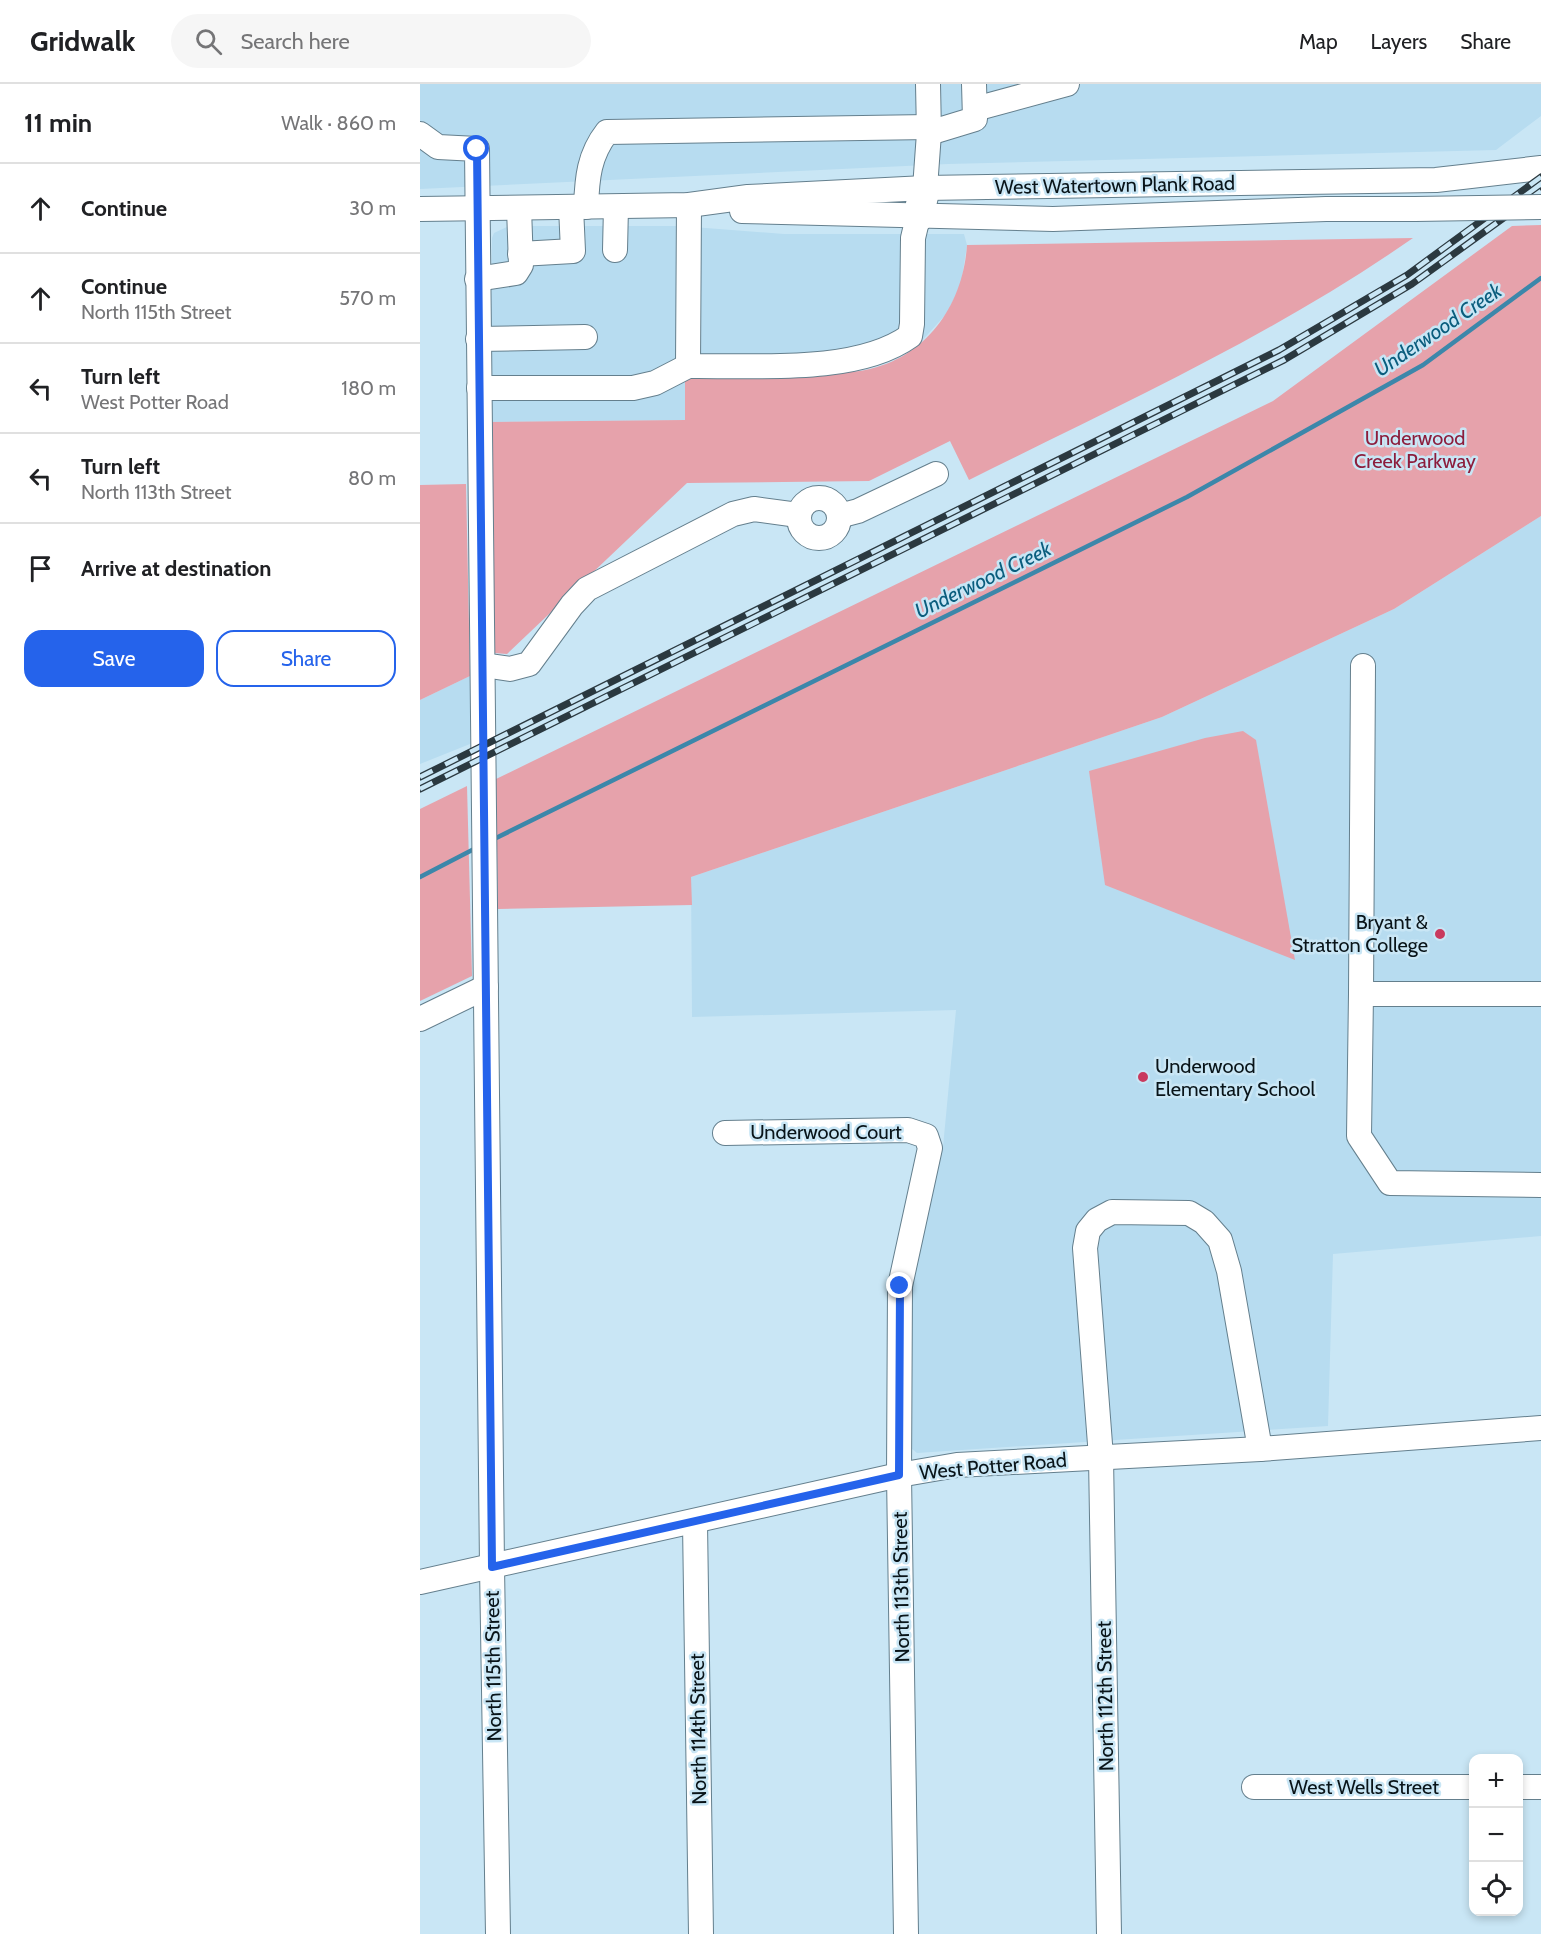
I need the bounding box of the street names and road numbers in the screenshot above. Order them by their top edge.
street label: West Watertown Plank Road [995,171,1235,199]
street label: Underwood Court [750,1120,902,1144]
street label: West Potter Road [918,1448,1068,1484]
street label: North 113th Street [888,1511,914,1662]
street label: North 115th Street [480,1590,506,1741]
street label: North 112th Street [1092,1620,1118,1771]
street label: North 114th Street [685,1653,711,1805]
street label: West Wells Street [1289,1775,1439,1799]

